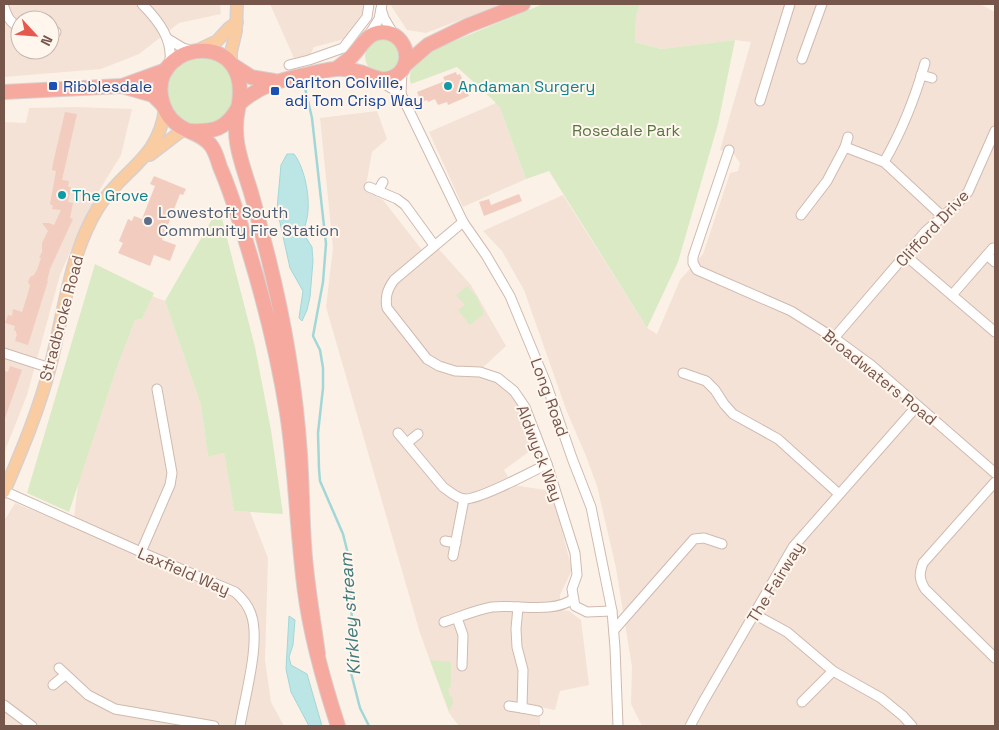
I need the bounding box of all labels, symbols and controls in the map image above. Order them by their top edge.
north arrow [10,10,60,60]
text: N [37,33,57,49]
place label: Carlton Colville, adj Tom Crisp Way [285,72,423,111]
place label: Ribblesdale [63,76,152,97]
place label: Andaman Surgery [458,76,595,97]
marker: Ribblesdale [47,80,59,92]
marker: Andaman Surgery [442,80,454,92]
marker: Carlton Colville, adj Tom Crisp Way [269,85,281,97]
park label: Rosedale Park [572,120,680,141]
place label: The Grove [72,185,148,206]
street label: Clifford Drive [891,185,974,271]
marker: The Grove [56,189,68,201]
place label: Lowestoft South Community Fire Station [158,202,339,241]
marker: Lowestoft South Community Fire Station [142,215,154,227]
street label: Stradbroke Road [35,253,88,383]
street label: Broadwaters Road [818,325,941,430]
street label: Long Road [526,355,573,439]
street label: Aldwyck Way [512,402,568,504]
street label: The Fairway [742,538,809,627]
street label: Laxfield Way [134,543,233,600]
water label: Kirkley stream [334,551,365,676]

